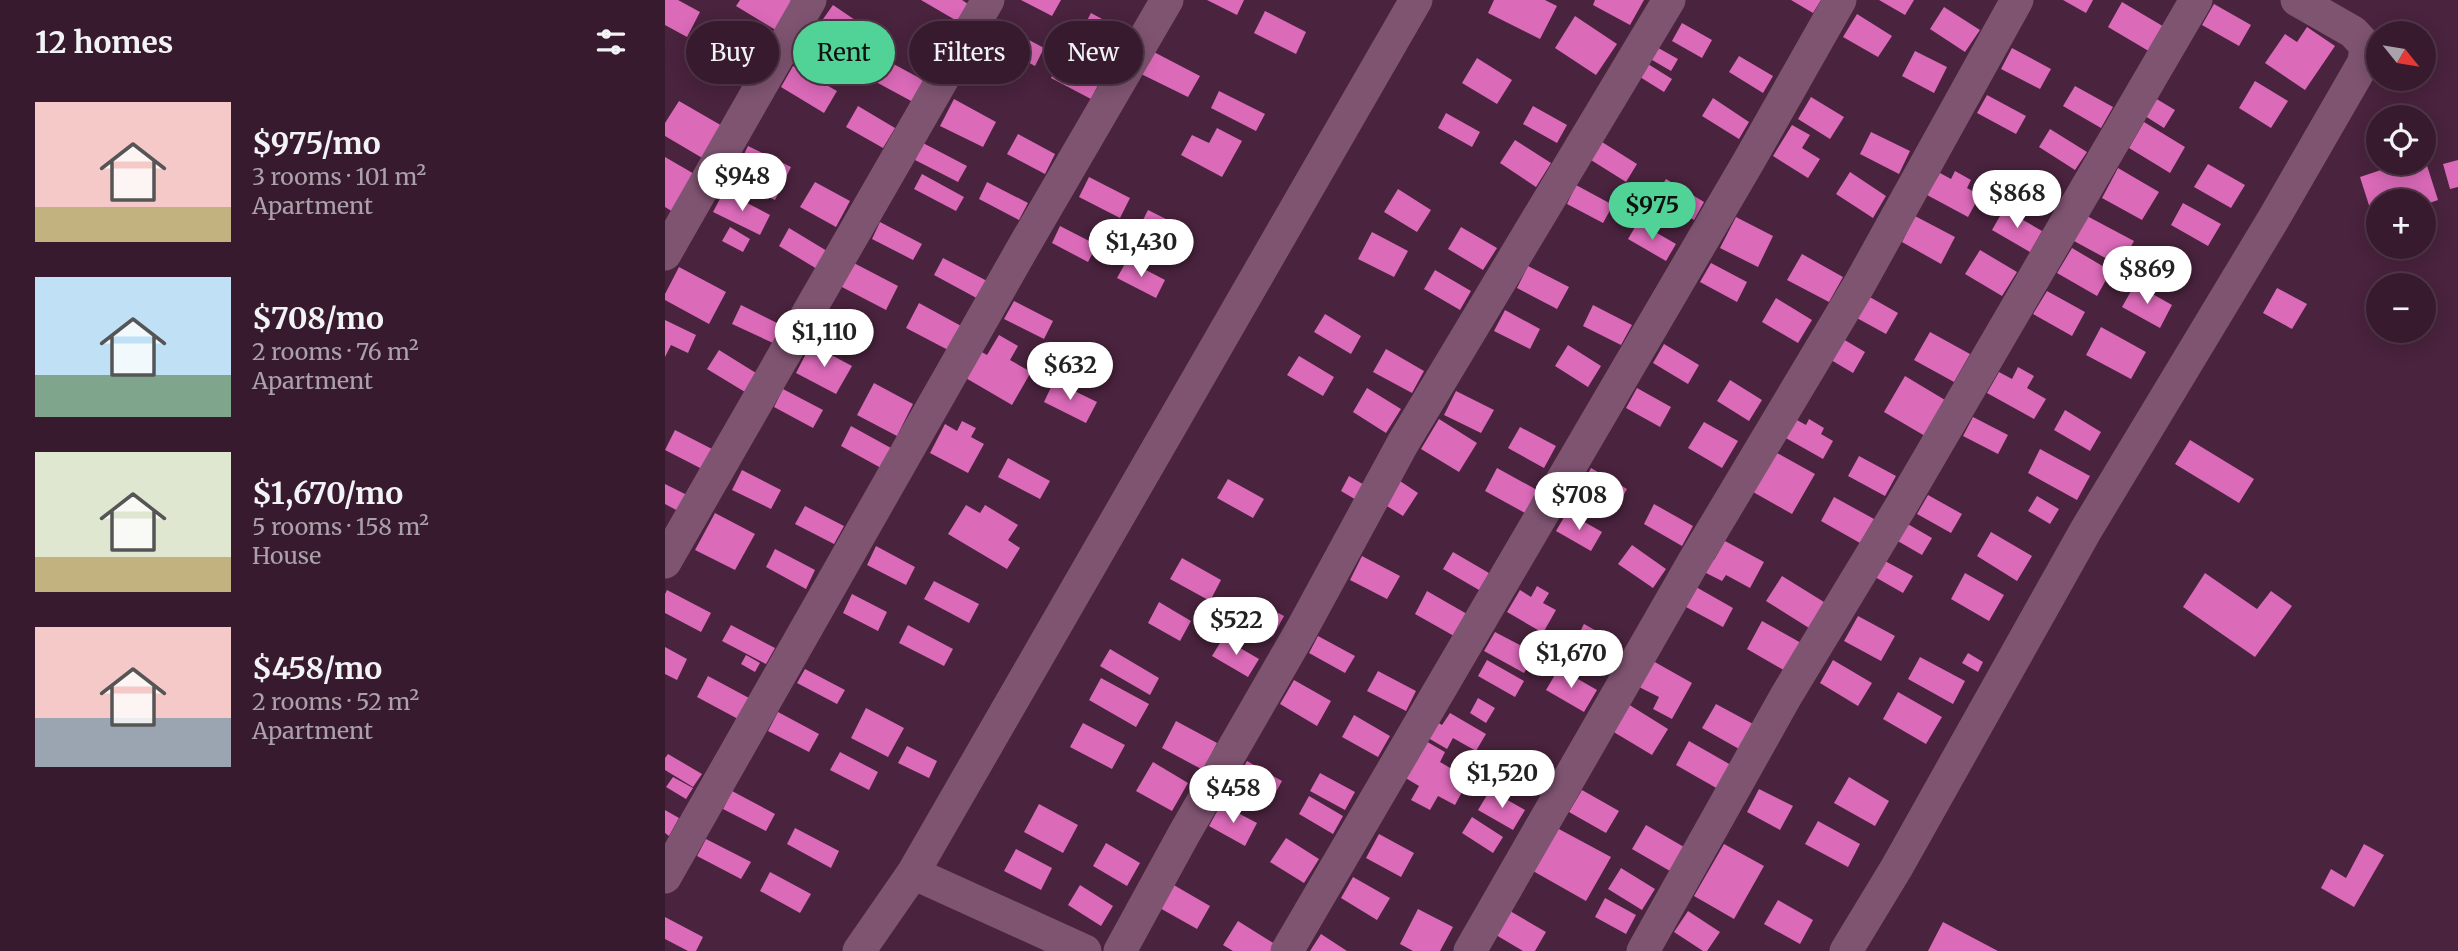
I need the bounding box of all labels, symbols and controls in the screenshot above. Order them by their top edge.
chip: Buy [686,21,779,84]
chip: Rent [793,21,895,84]
chip: Filters [909,21,1030,84]
chip: New [1044,21,1143,84]
north arrow [2366,21,2436,91]
map controls [2366,21,2436,343]
text: 12 homes [35,23,173,61]
icon: filters [592,23,630,61]
button: locate [2366,105,2436,175]
text: $975/mo [252,124,381,162]
icon: home [91,130,175,214]
pin: $948 [701,154,783,213]
text: $948 [714,161,770,190]
text: 3 rooms · 101 m² [252,162,426,191]
pin: $868 [1976,170,2058,230]
text: $868 [1988,178,2046,207]
pin: $975 [1611,182,1693,242]
button: + [2366,189,2436,259]
text: $975 [1625,190,1679,219]
text: Apartment [252,191,373,220]
pin: $1,430 [1084,219,1198,279]
text: $1,430 [1105,227,1177,256]
pin: $869 [2106,246,2188,306]
text: $869 [2119,254,2175,283]
button: − [2366,273,2436,343]
text: $708/mo [252,299,384,337]
icon: home [91,305,175,389]
pin: $1,110 [767,310,881,369]
text: $1,110 [791,317,857,346]
text: 2 rooms · 76 m² [252,337,419,366]
pin: $632 [1029,342,1111,402]
text: $632 [1043,350,1097,379]
text: Apartment [252,366,373,395]
pin: $708 [1538,472,1620,532]
text: $1,670/mo [252,474,403,512]
icon: home [91,480,175,564]
text: $708 [1551,480,1607,509]
text: 5 rooms · 158 m² [252,512,429,541]
text: House [252,541,321,570]
pin: $522 [1195,598,1277,657]
text: $522 [1209,605,1263,634]
pin: $1,670 [1514,630,1628,690]
text: $1,670 [1535,638,1607,667]
text: $458/mo [252,649,382,687]
icon: home [91,655,175,739]
text: 2 rooms · 52 m² [252,687,419,716]
text: Apartment [252,716,373,745]
pin: $1,520 [1445,750,1559,810]
text: $1,520 [1466,758,1538,787]
pin: $458 [1192,766,1274,825]
text: $458 [1205,773,1261,802]

